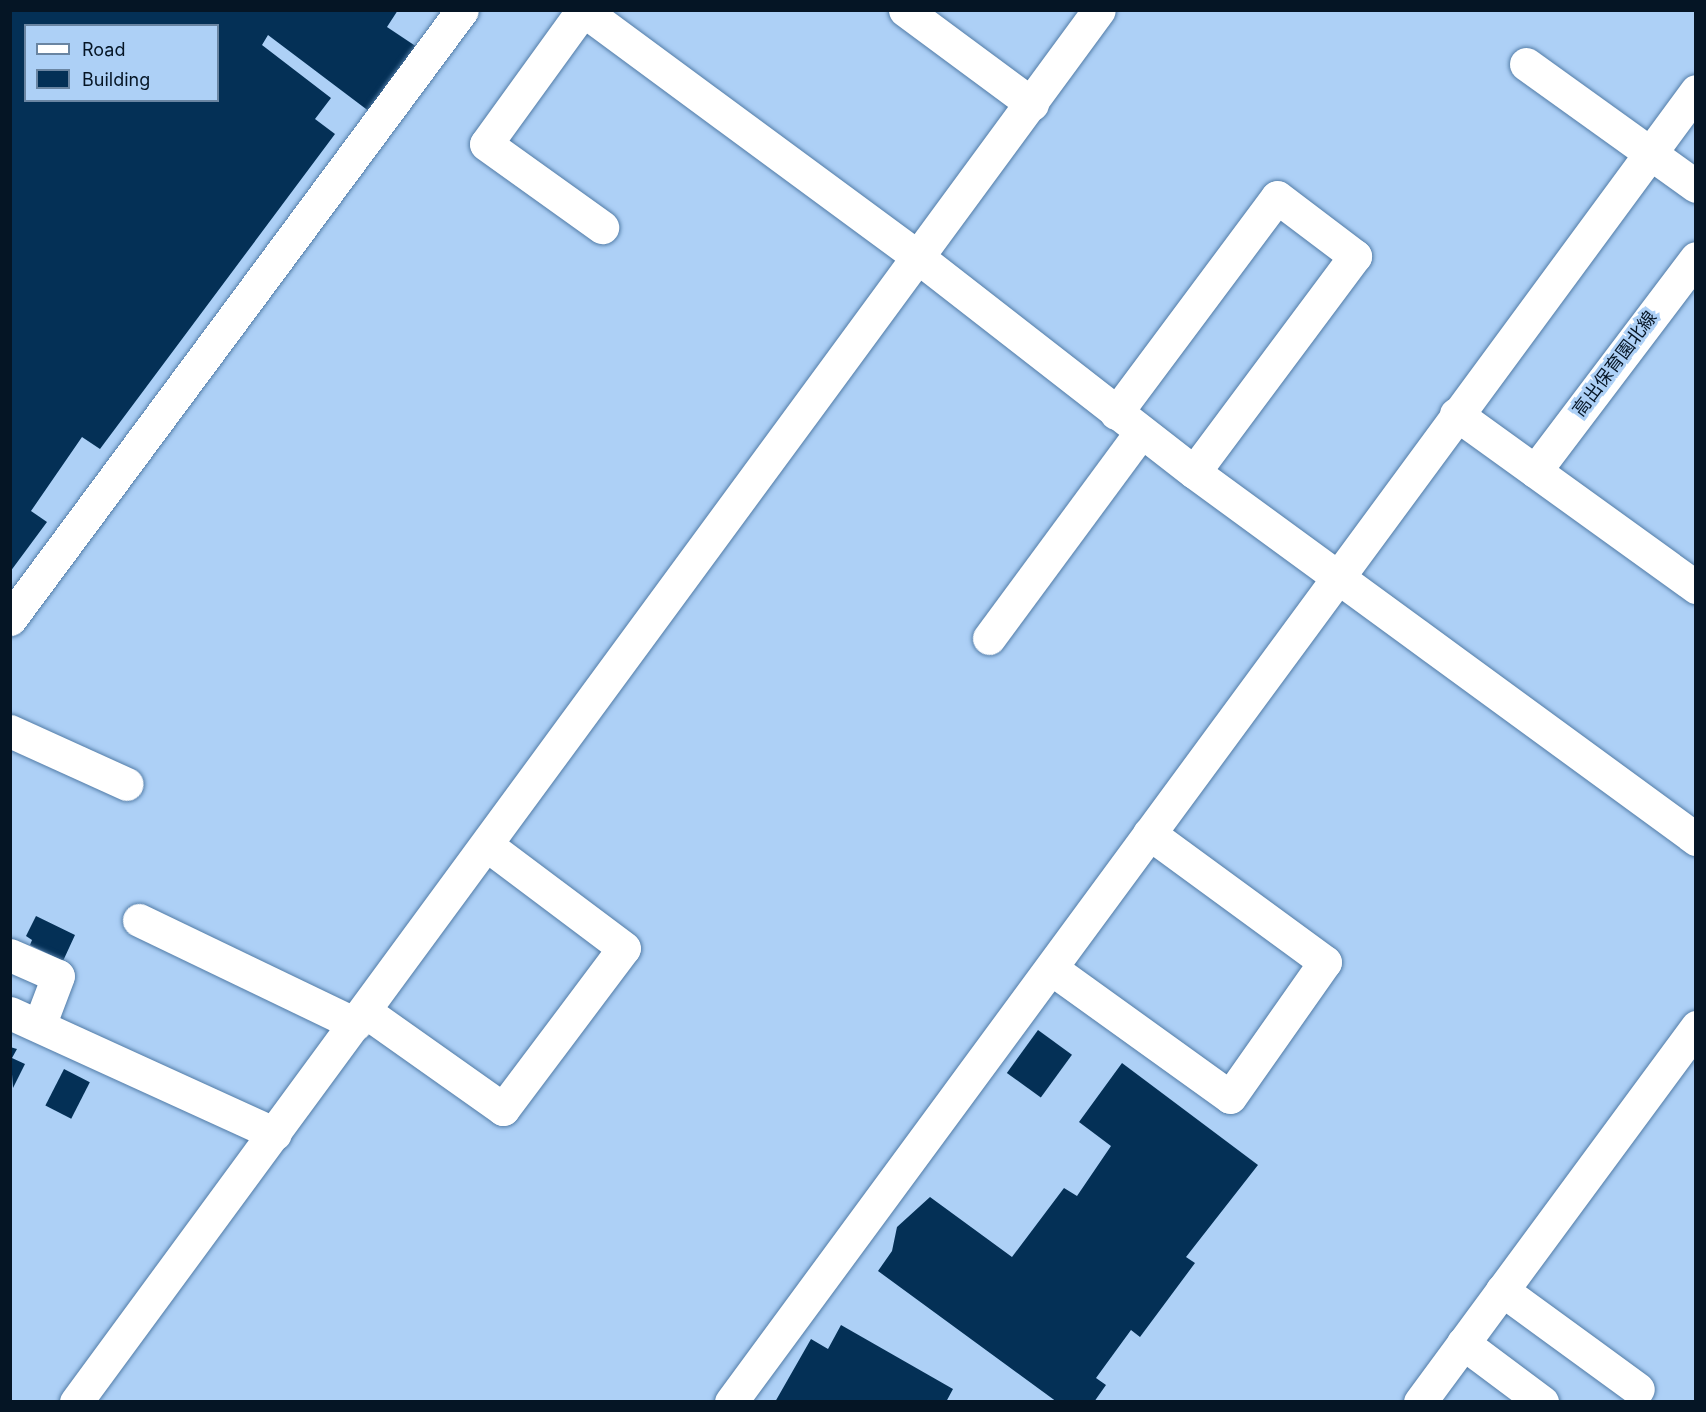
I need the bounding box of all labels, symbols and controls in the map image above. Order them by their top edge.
legend [24,24,219,102]
text: Road [82,39,125,60]
text: Building [82,69,150,90]
street label: 高出保育園北線 [1568,307,1662,421]

